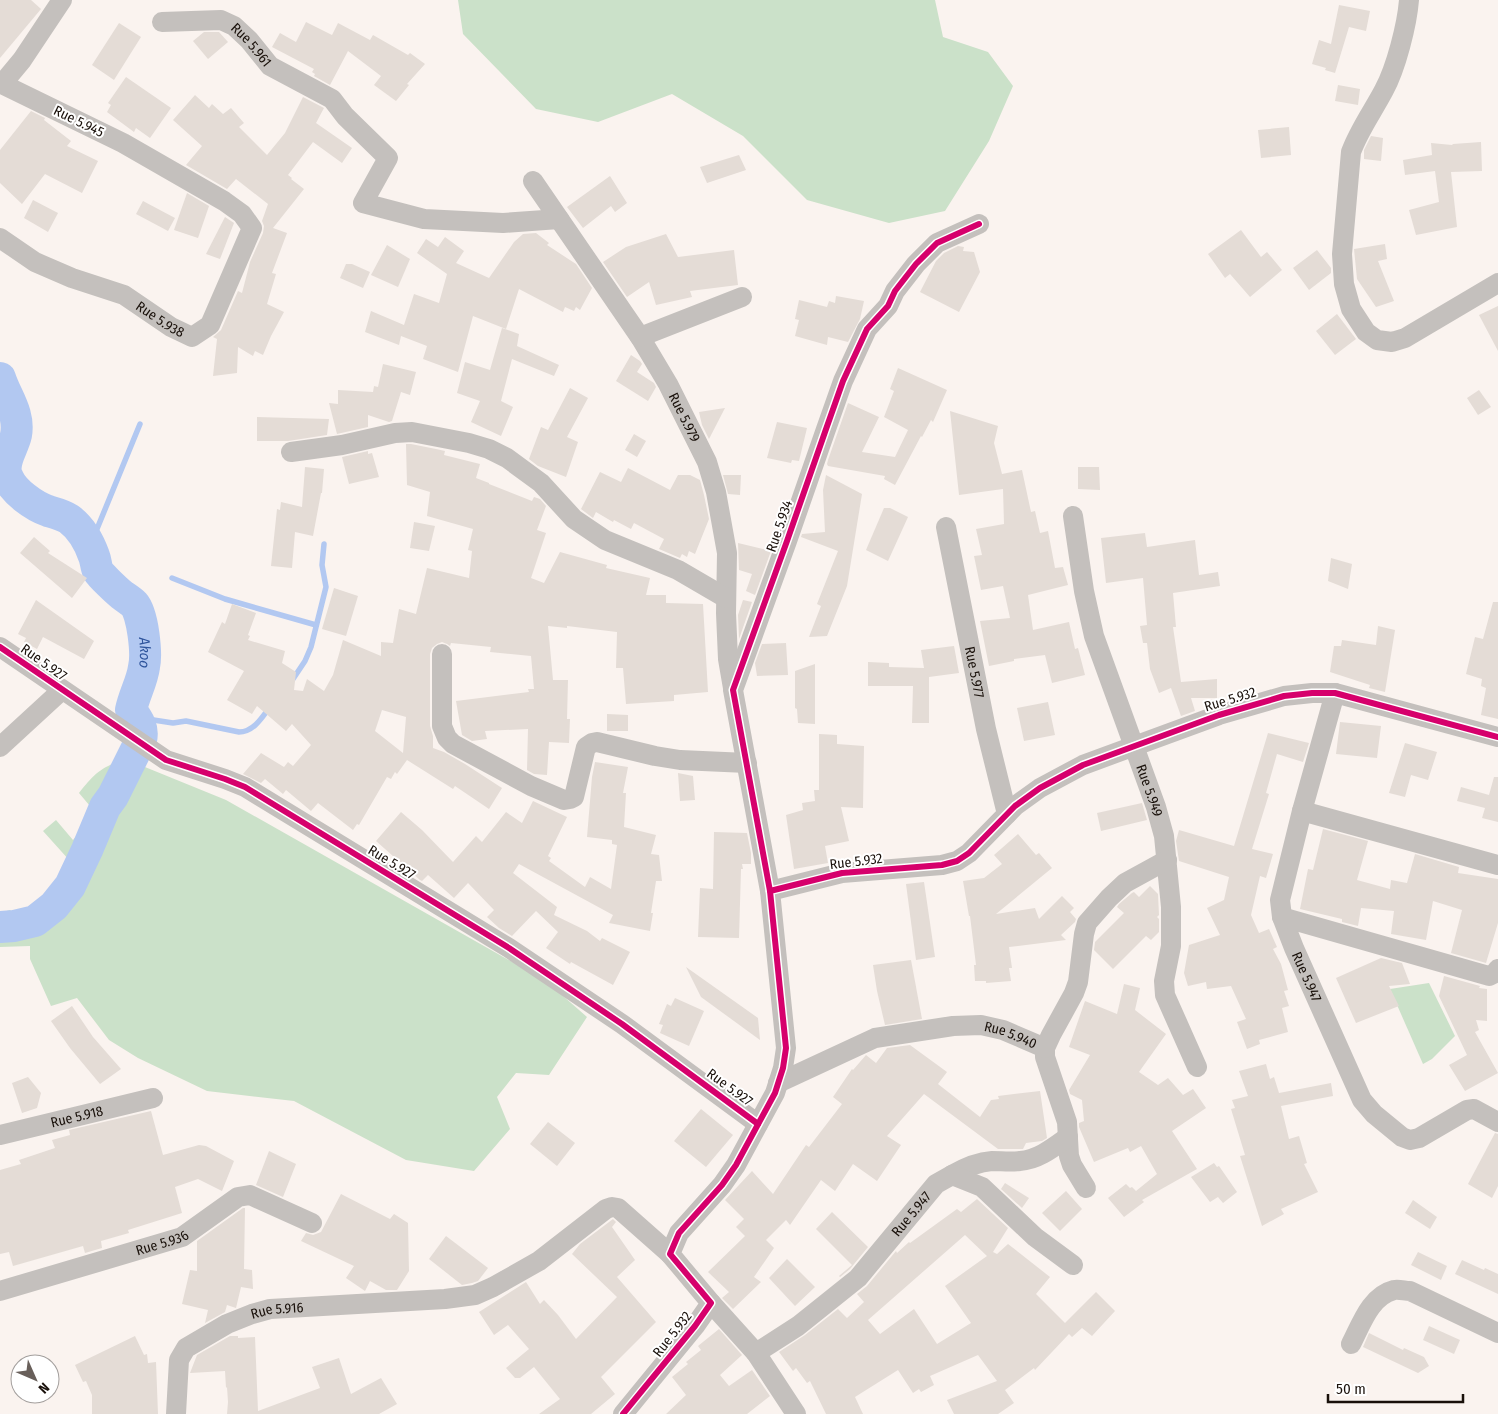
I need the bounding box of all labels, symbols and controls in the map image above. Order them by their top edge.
street label: Rue 5.961 [227,20,275,70]
street label: Rue 5.945 [51,102,107,141]
street label: Rue 5.938 [133,298,187,341]
street label: Rue 5.979 [665,390,704,445]
street label: Rue 5.934 [763,498,796,554]
water label: Akoo [135,636,154,670]
street label: Rue 5.927 [17,640,70,685]
street label: Rue 5.977 [961,645,988,700]
street label: Rue 5.932 [1202,684,1258,715]
street label: Rue 5.949 [1132,762,1166,819]
street label: Rue 5.927 [365,842,419,883]
street label: Rue 5.932 [829,850,883,873]
street label: Rue 5.947 [1288,949,1325,1005]
street label: Rue 5.940 [983,1018,1039,1052]
street label: Rue 5.927 [703,1065,756,1110]
street label: Rue 5.918 [49,1102,105,1131]
street label: Rue 5.947 [888,1188,935,1240]
street label: Rue 5.936 [134,1227,192,1259]
street label: Rue 5.916 [249,1299,304,1323]
street label: Rue 5.932 [649,1308,695,1360]
north arrow [10,1354,60,1404]
scale bar [1328,1372,1463,1404]
text: N [35,1379,53,1397]
text: 50 m [1336,1380,1366,1398]

